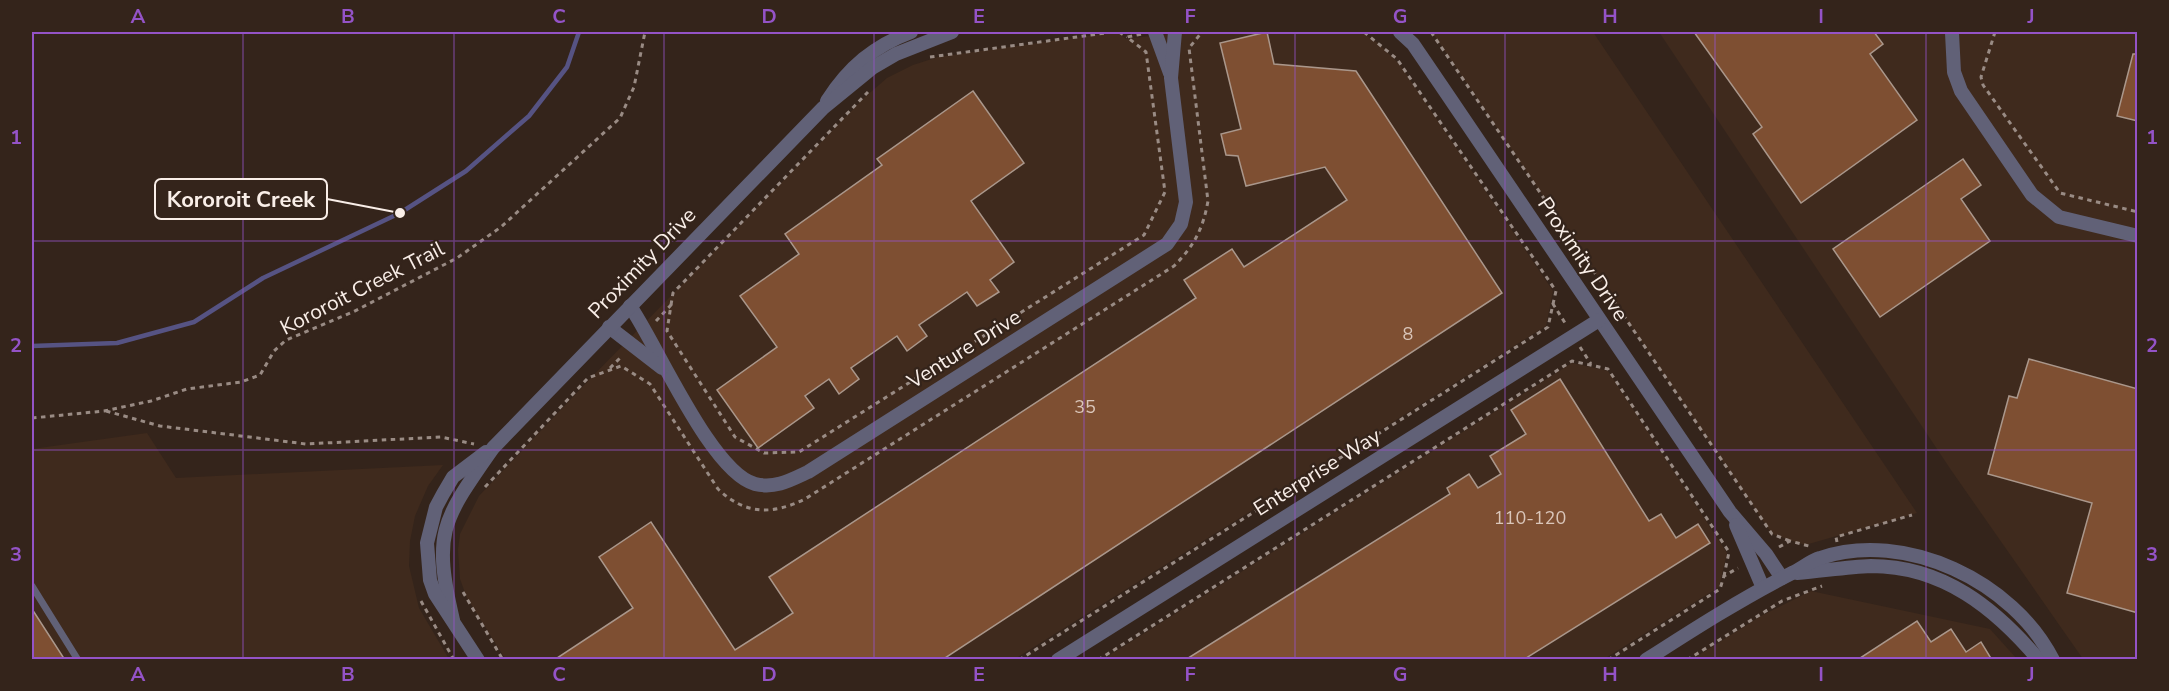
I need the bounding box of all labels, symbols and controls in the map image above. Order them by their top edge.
text: A [131,3,146,30]
text: B [341,3,355,30]
text: C [552,3,566,30]
text: D [761,3,777,30]
text: E [973,3,985,30]
text: F [1184,3,1196,30]
text: G [1393,3,1407,30]
text: H [1602,3,1618,30]
text: I [1818,3,1824,30]
text: J [2026,3,2035,30]
text: 1 [10,124,22,151]
text: 1 [2146,124,2158,151]
callout: Kororoit Creek [155,179,327,219]
text: Kororoit Creek [167,185,316,215]
street label: Proximity Drive [1531,191,1635,327]
street label: Proximity Drive [582,201,702,325]
street label: Kororoit Creek Trail [275,234,450,341]
street label: Venture Drive [901,303,1026,396]
house number: 8 [1403,322,1413,346]
text: 2 [10,332,22,359]
text: 2 [2146,332,2158,359]
house number: 35 [1074,395,1096,419]
street label: Enterprise Way [1248,422,1386,522]
house number: 110-120 [1494,506,1566,530]
text: 3 [10,541,22,568]
text: 3 [2146,541,2158,568]
text: A [131,661,146,688]
text: B [341,661,355,688]
text: C [552,661,566,688]
text: D [761,661,777,688]
text: E [973,661,985,688]
text: F [1184,661,1196,688]
text: G [1393,661,1407,688]
text: H [1602,661,1618,688]
text: I [1818,661,1824,688]
text: J [2026,661,2035,688]

